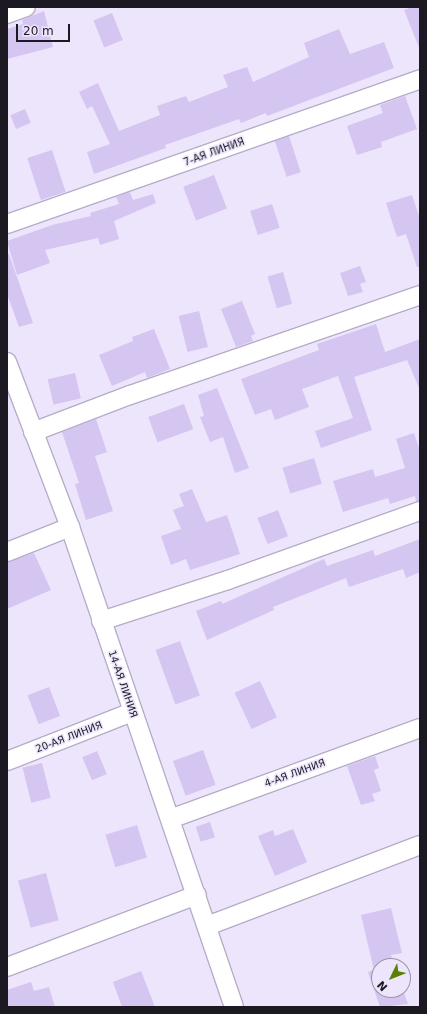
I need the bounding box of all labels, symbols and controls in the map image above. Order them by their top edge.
scale bar [18,16,72,42]
text: 20 m [23,24,54,38]
street label: 7-АЯ ЛИНИЯ [182,135,246,169]
street label: 14-АЯ ЛИНИЯ [106,649,140,719]
street label: 20-АЯ ЛИНИЯ [34,719,104,755]
street label: 4-АЯ ЛИНИЯ [263,756,327,790]
north arrow [371,958,411,998]
text: N [375,978,390,994]

